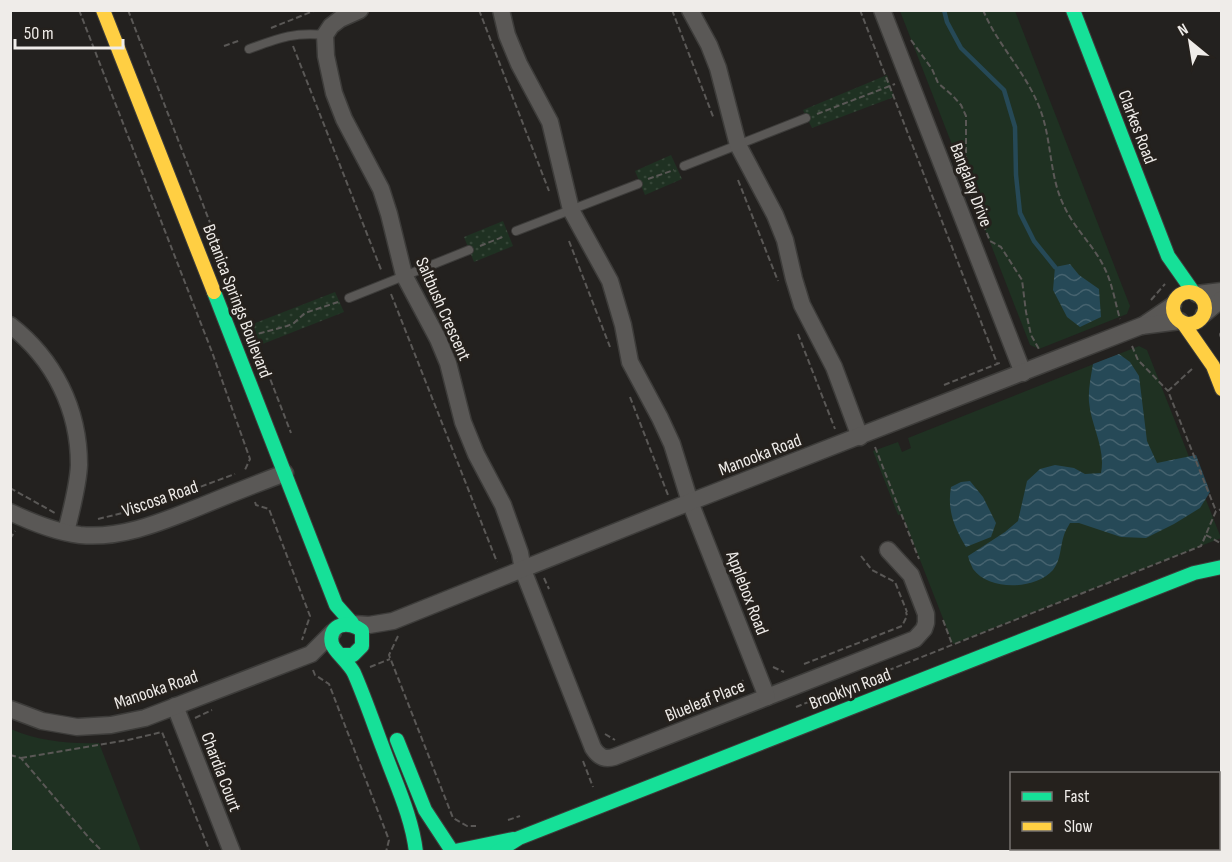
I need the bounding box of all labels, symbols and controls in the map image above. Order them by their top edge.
scale bar [15,12,123,50]
north arrow [1160,12,1220,72]
text: N [1175,20,1192,41]
text: 50 m [24,23,54,44]
street label: Clarkes Road [1113,87,1161,167]
street label: Bangalay Drive [945,140,997,230]
street label: Botanica Springs Boulevard [198,221,276,381]
street label: Saltbush Crescent [411,254,475,364]
street label: Manooka Road [716,430,804,480]
street label: Viscosa Road [119,476,201,522]
street label: Applebox Road [721,547,773,638]
street label: Brooklyn Road [806,664,894,714]
street label: Manooka Road [111,666,201,714]
street label: Blueleaf Place [662,676,748,726]
street label: Chardia Court [196,729,246,815]
legend [1010,772,1220,850]
text: Fast [1064,786,1090,807]
text: Slow [1064,816,1093,837]

